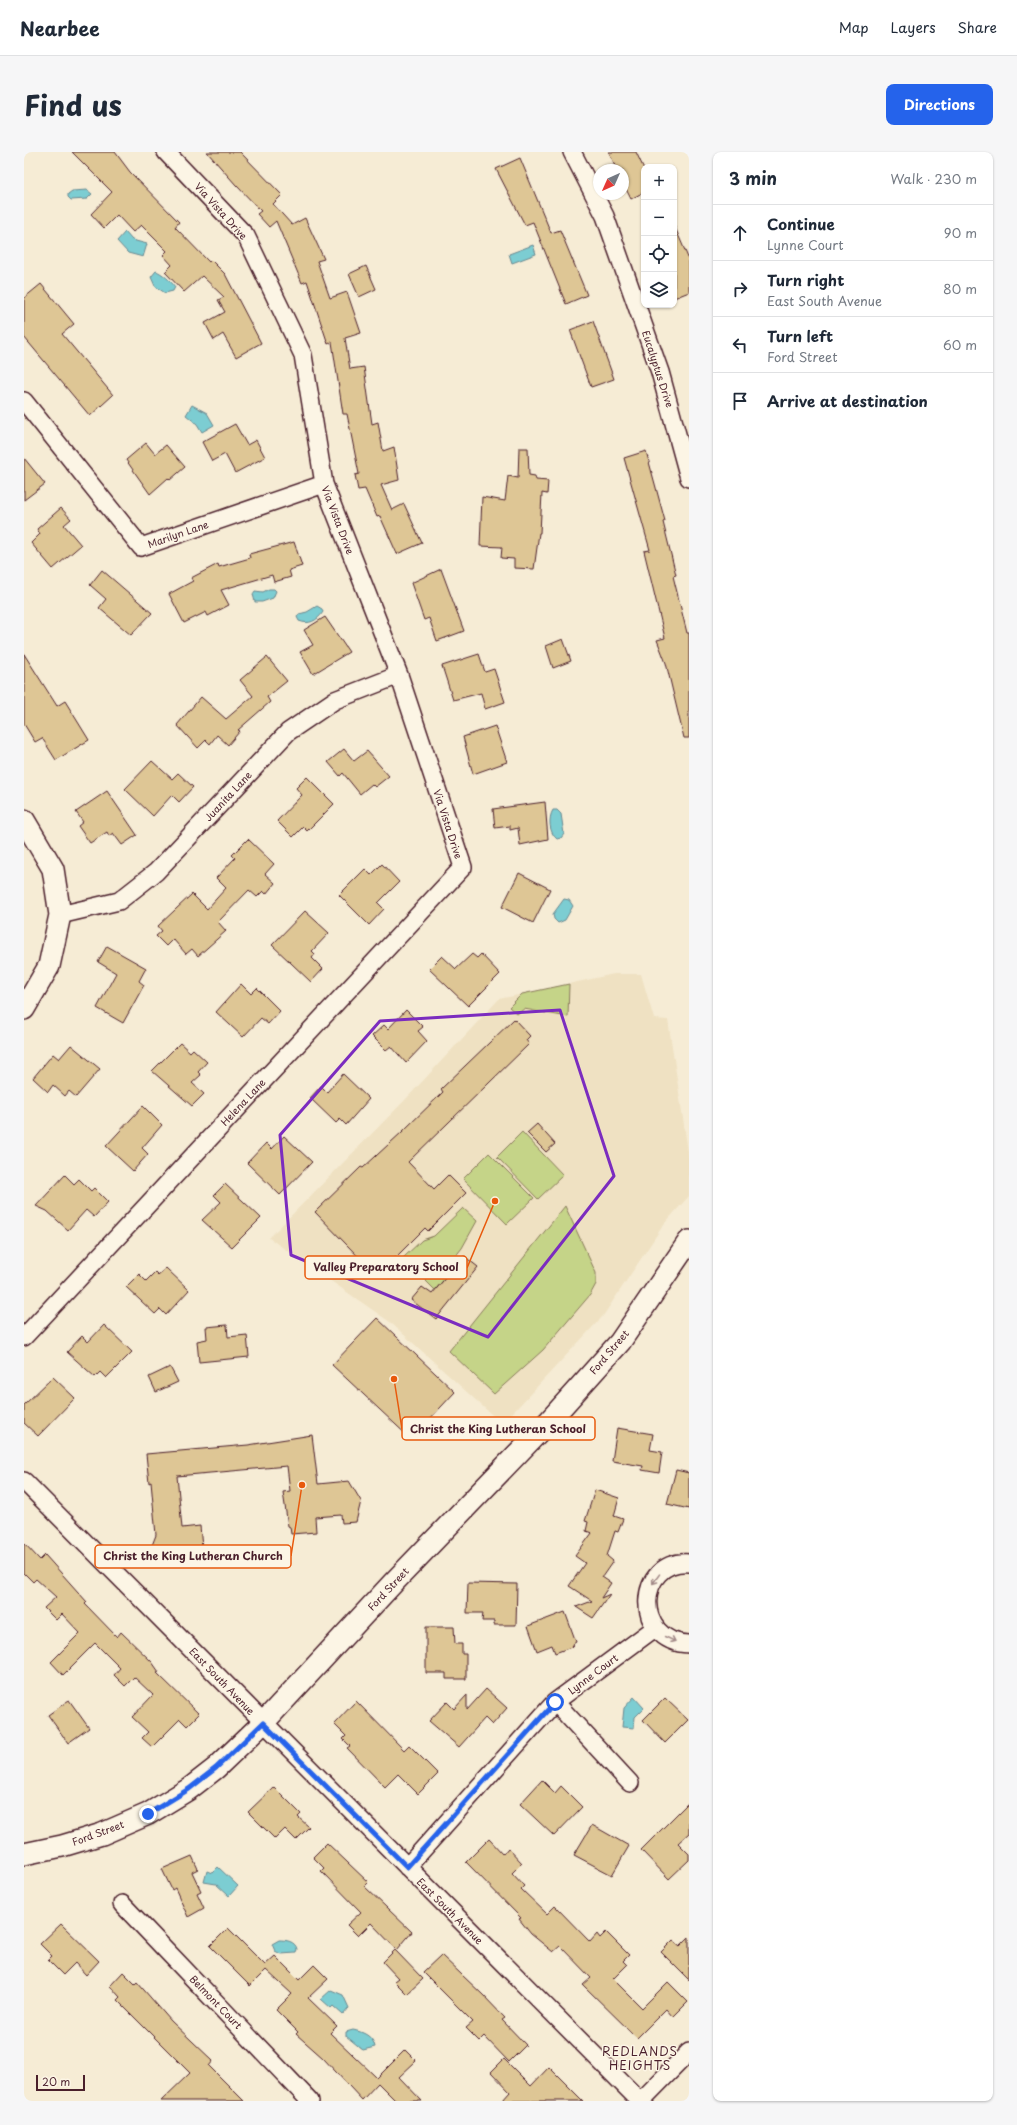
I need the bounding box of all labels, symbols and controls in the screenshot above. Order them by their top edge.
text: Nearbee [20,14,100,42]
text: Map [839,17,869,38]
text: Layers [891,17,936,38]
text: Share [958,17,997,38]
text: Find us [24,83,122,126]
button: Directions [886,84,993,125]
north arrow [593,164,629,200]
map controls [641,164,677,308]
button: + [641,164,677,200]
text: 3 min [729,165,777,191]
text: Walk · 230 m [890,169,977,188]
street label: Via Vista Drive [192,179,252,243]
button: − [641,200,677,236]
text: Continue [767,212,835,235]
icon: ahead [729,222,751,244]
text: 90 m [944,223,977,242]
text: Lynne Court [767,235,844,254]
button: locate [641,236,677,272]
text: Turn right [767,268,844,291]
button: layers [641,272,677,308]
icon: right [729,278,751,300]
text: 80 m [943,279,977,298]
text: East South Avenue [767,291,882,310]
text: Turn left [767,324,833,347]
street label: Eucalyptus Drive [639,328,678,409]
icon: left [729,334,751,356]
text: 60 m [943,335,977,354]
text: Ford Street [767,347,838,366]
text: Arrive at destination [767,389,928,412]
icon: arrive [729,390,751,412]
street label: Via Vista Drive [318,483,359,557]
street label: Marilyn Lane [145,516,211,551]
street label: Juanita Lane [200,767,255,824]
street label: Via Vista Drive [430,787,467,861]
street label: Helena Lane [217,1074,269,1129]
callout: Valley Preparatory School [305,1256,467,1279]
text: Valley Preparatory School [313,1258,459,1275]
street label: Ford Street [585,1326,632,1377]
callout: Christ the King Lutheran School [402,1417,595,1440]
text: Christ the King Lutheran School [410,1420,586,1437]
callout: Christ the King Lutheran Church [95,1545,291,1568]
text: Christ the King Lutheran Church [103,1547,283,1564]
street label: Ford Street [364,1564,412,1614]
one-way arrow [651,1574,660,1585]
one-way arrow [664,1636,676,1643]
street label: East South Avenue [186,1644,259,1718]
street label: Lynne Court [565,1650,621,1698]
route start [546,1693,564,1711]
route end [139,1805,157,1823]
street label: Ford Street [70,1816,126,1849]
street label: East South Avenue [414,1874,487,1948]
street label: Belmont Court [187,1971,246,2032]
district label: REDLANDS HEIGHTS [602,2042,678,2074]
scale bar [36,2073,85,2092]
text: 20 m [42,2073,70,2090]

